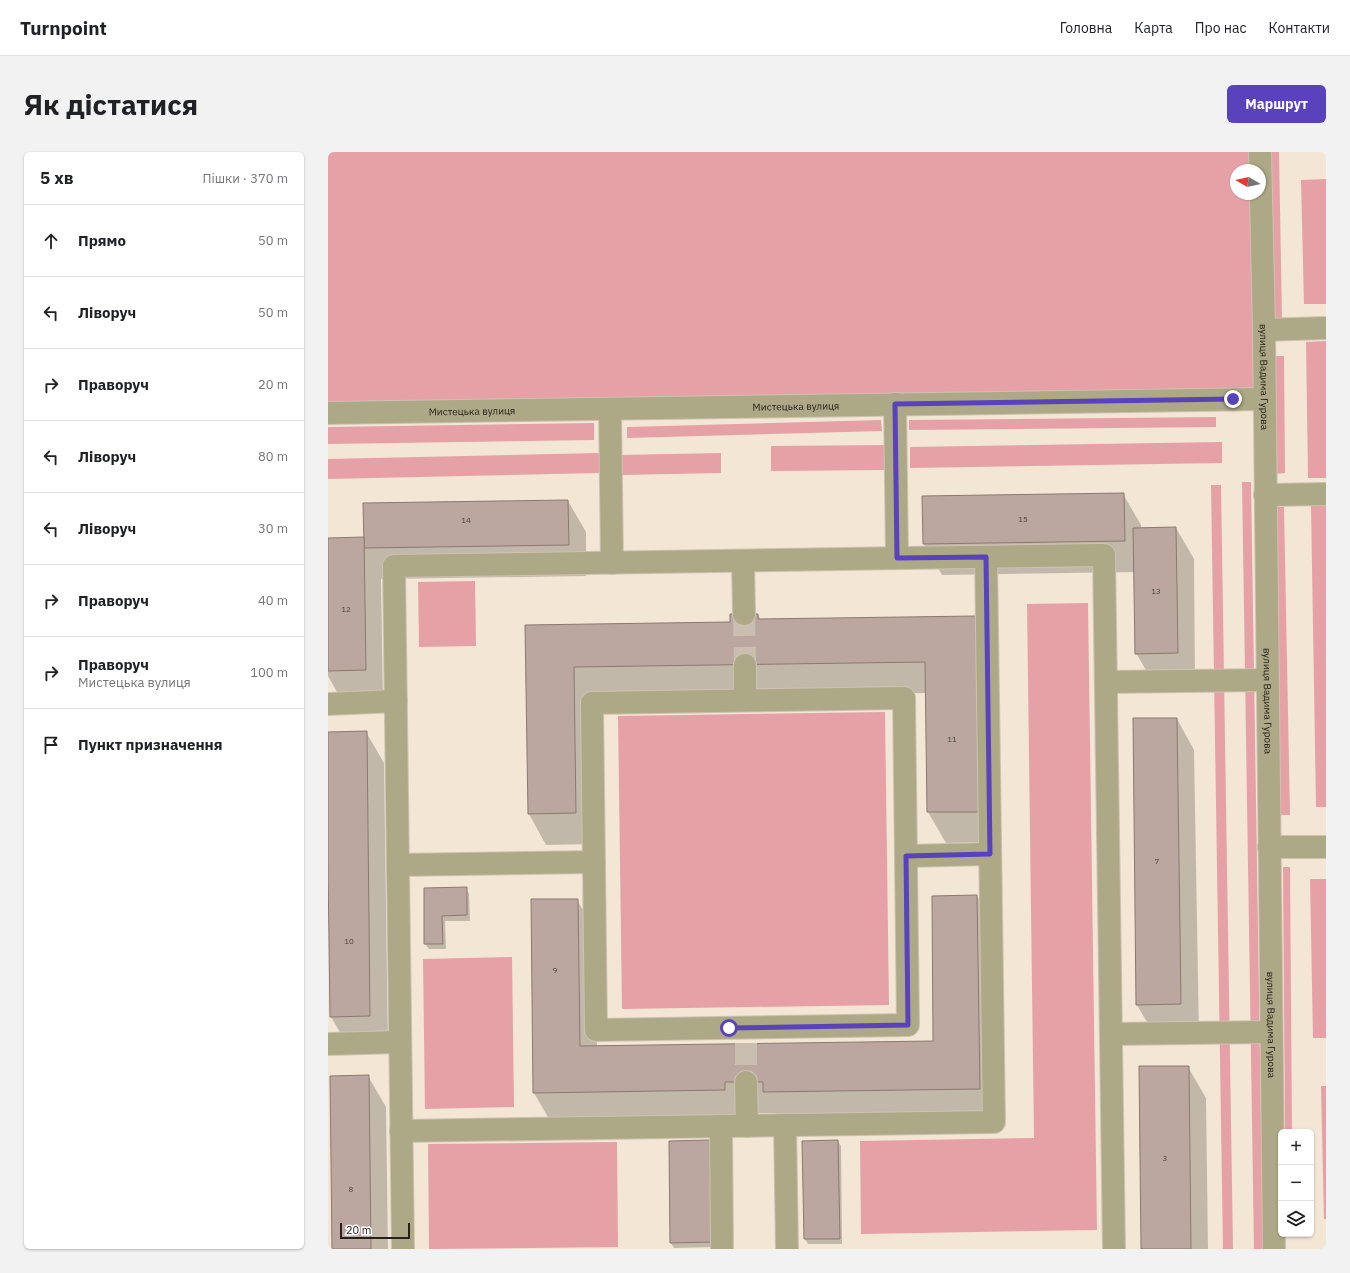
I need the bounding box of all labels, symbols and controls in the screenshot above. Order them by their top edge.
text: Turnpoint [20,16,107,40]
text: Головна [1060,19,1112,37]
text: Карта [1134,19,1173,37]
text: Про нас [1195,19,1247,37]
text: Контакти [1269,19,1330,37]
button: Маршрут [1227,85,1326,123]
text: Як дістатися [24,86,198,123]
north arrow [1230,164,1266,200]
text: 5 хв [40,167,74,189]
text: Пішки · 370 m [202,170,288,187]
icon: ahead [40,230,62,252]
text: Прямо [78,231,126,250]
text: 50 m [258,232,288,249]
icon: left [40,302,62,324]
text: Ліворуч [78,303,136,322]
text: 50 m [258,304,288,321]
street label: вулиця Вадима Гурова [1257,324,1272,431]
icon: right [40,374,62,396]
text: Праворуч [78,375,149,394]
text: 20 m [258,376,288,393]
route end [1224,390,1242,408]
street label: Мистецька вулиця [752,399,839,413]
street label: Мистецька вулиця [429,404,515,418]
icon: left [40,446,62,468]
text: Ліворуч [78,447,136,466]
text: 80 m [258,448,288,465]
house number: 15 [1018,514,1028,524]
house number: 14 [461,515,471,525]
icon: left [40,518,62,540]
text: Ліворуч [78,519,136,538]
text: 30 m [258,520,288,537]
house number: 13 [1151,586,1161,596]
icon: right [40,590,62,612]
text: Праворуч [78,591,149,610]
text: 40 m [258,592,288,609]
house number: 12 [341,604,351,614]
street label: вулиця Вадима Гурова [1261,648,1275,755]
text: Праворуч [78,655,149,674]
icon: right [40,662,62,684]
text: 100 m [250,664,288,681]
text: Мистецька вулиця [78,674,191,691]
icon: arrive [40,734,62,756]
house number: 11 [947,734,957,744]
text: Пункт призначення [78,735,223,754]
house number: 7 [1155,856,1160,866]
house number: 10 [344,936,354,946]
house number: 9 [553,965,558,975]
street label: вулиця Вадима Гурова [1264,972,1279,1079]
route start [720,1019,738,1037]
map controls [1278,1129,1314,1237]
button: + [1278,1129,1314,1165]
house number: 3 [1163,1153,1168,1163]
button: − [1278,1165,1314,1201]
house number: 8 [349,1184,354,1194]
button: layers [1278,1201,1314,1237]
scale bar [340,1221,410,1240]
text: 20 m [346,1223,371,1237]

